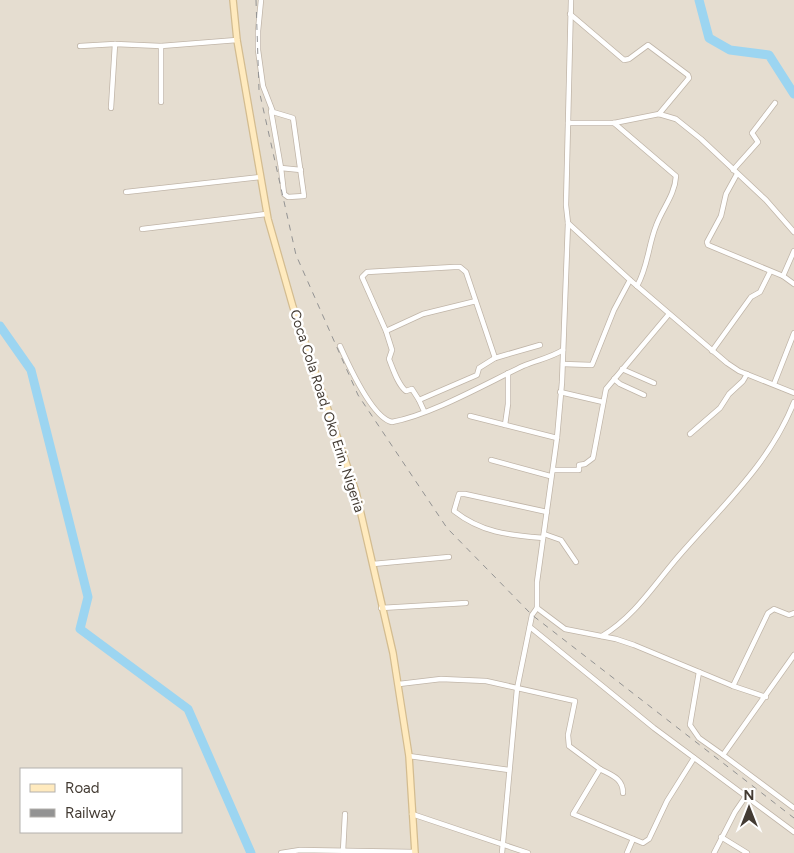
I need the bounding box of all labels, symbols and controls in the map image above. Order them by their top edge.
street label: Coca Cola Road, Oko Erin, Nigeria [286,308,368,514]
legend [20,768,182,833]
text: Road [65,779,100,797]
north arrow [724,783,774,833]
text: N [744,787,754,804]
text: Railway [65,804,116,822]

